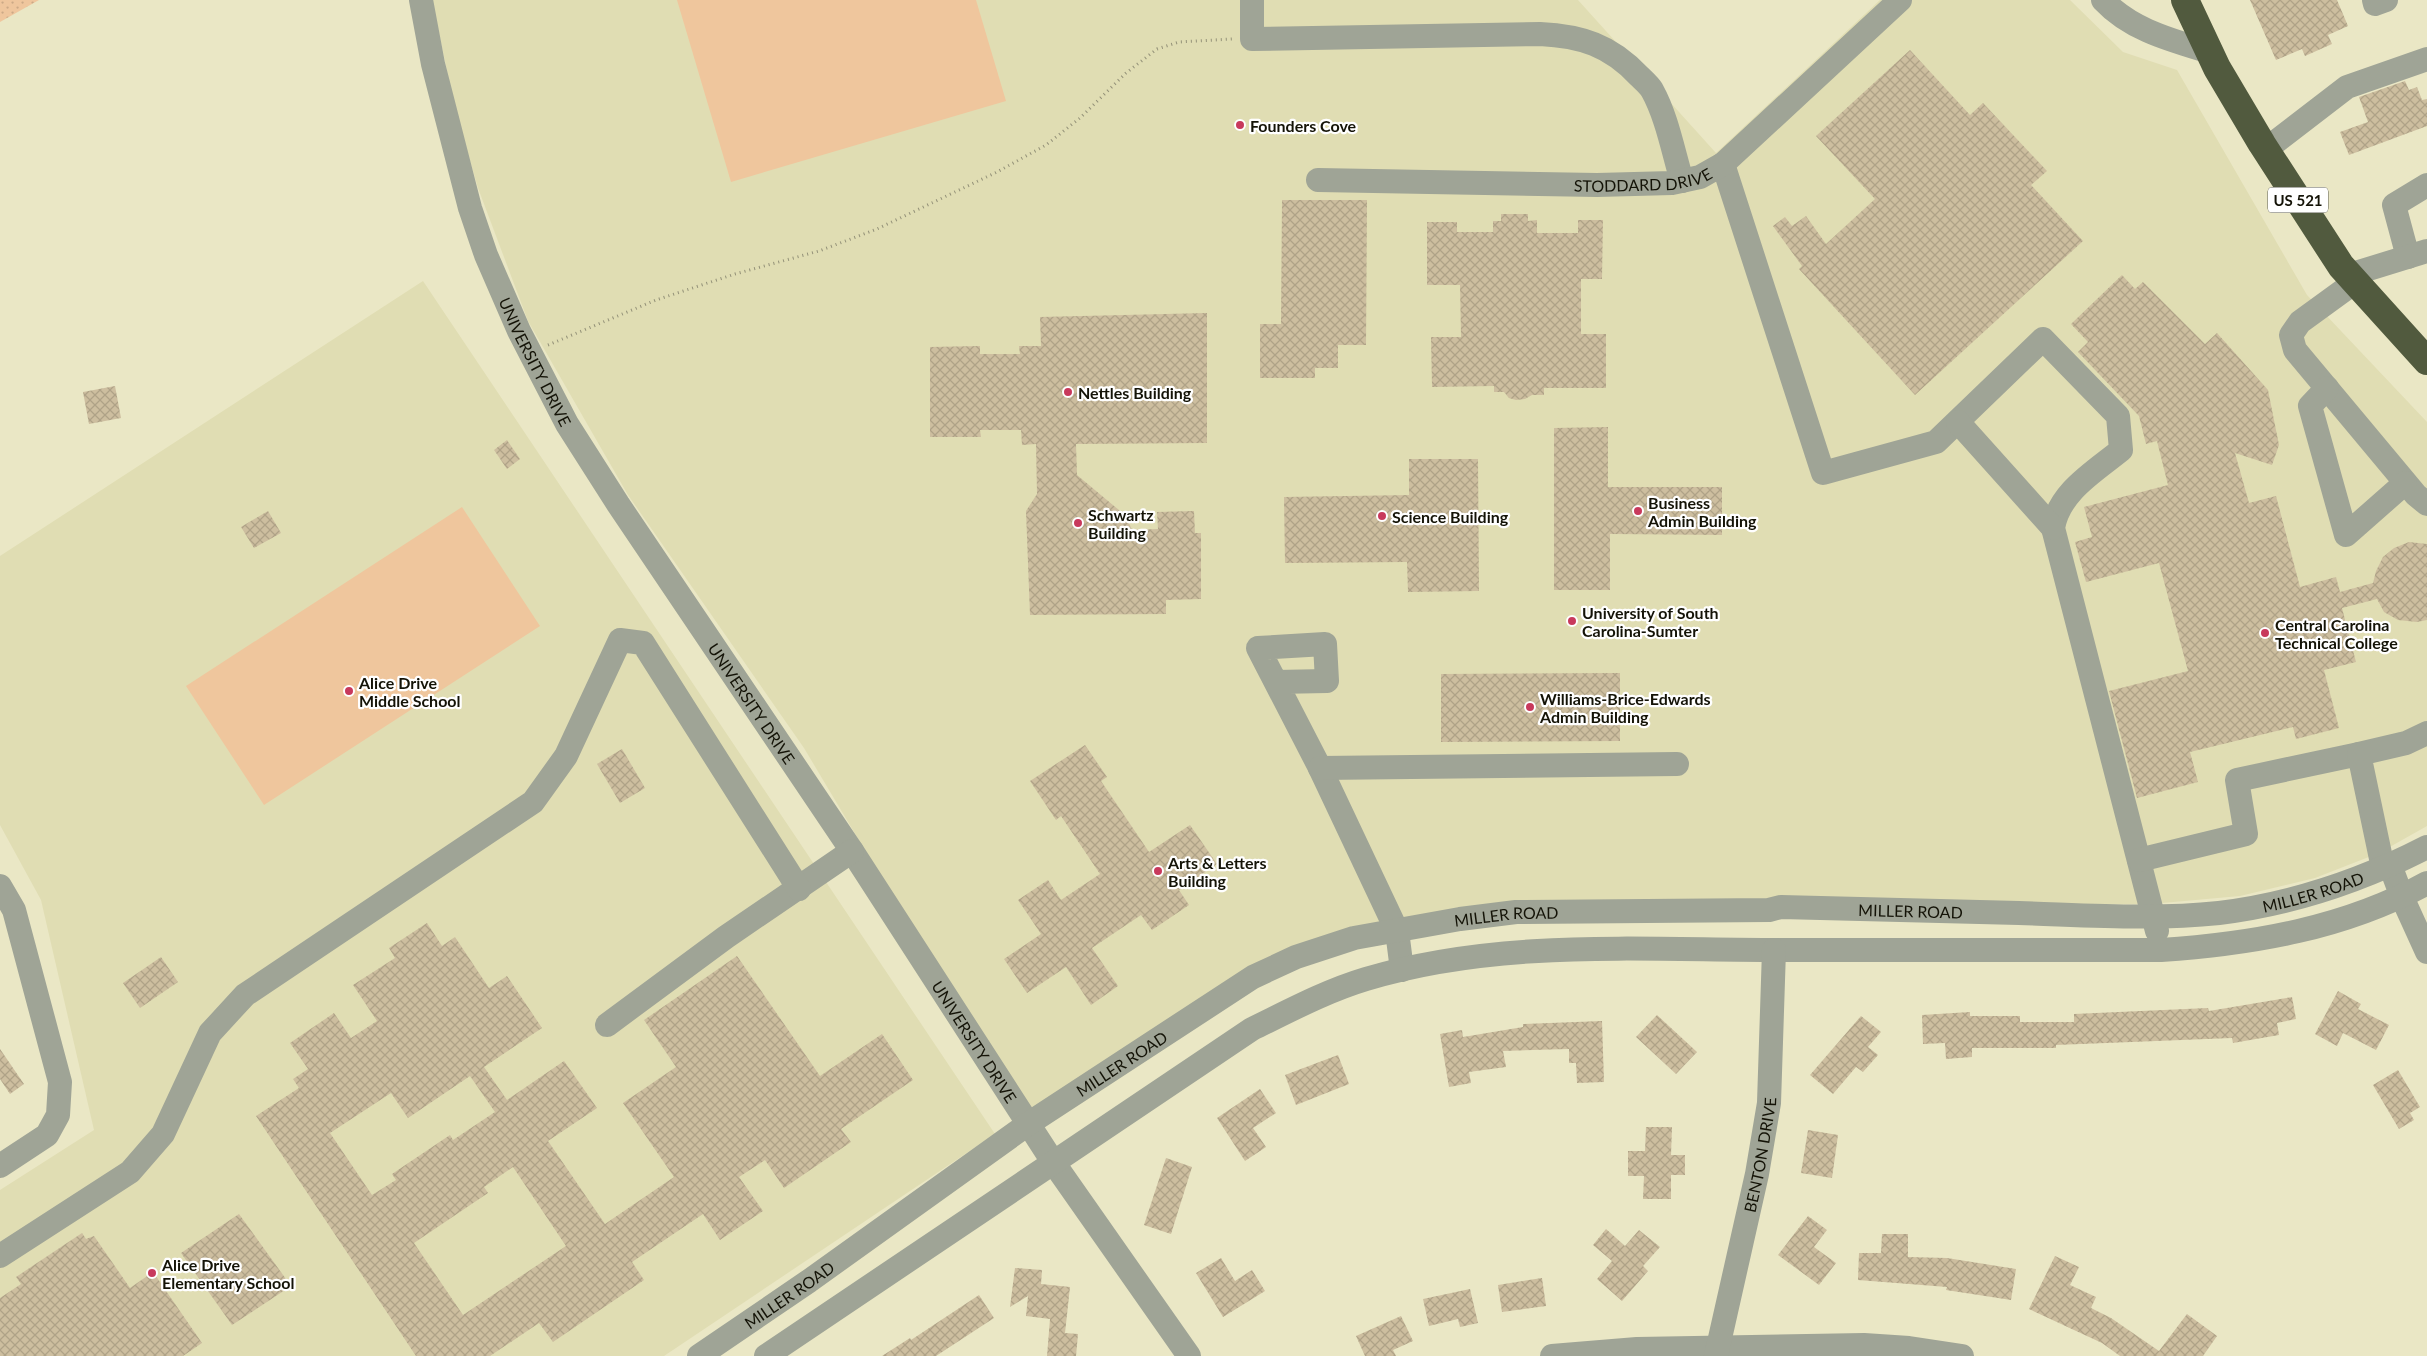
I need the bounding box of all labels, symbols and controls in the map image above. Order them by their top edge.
place label: Founders Cove [1250,116,1357,135]
marker: Founders Cove [1234,119,1246,131]
street label: STODDARD DRIVE [1574,163,1715,195]
road number: US 521 [2268,188,2328,212]
street label: UNIVERSITY DRIVE [496,294,576,429]
place label: Nettles Building [1078,383,1192,402]
marker: Nettles Building [1062,386,1074,398]
place label: Business Admin Building [1647,493,1757,530]
place label: Schwartz Building [1088,505,1154,542]
marker: Business Admin Building [1632,505,1644,517]
place label: Science Building [1392,507,1509,526]
marker: Science Building [1376,510,1388,522]
marker: Schwartz Building [1072,517,1084,529]
place label: University of South Carolina-Sumter [1582,603,1719,640]
marker: University of South Carolina-Sumter [1566,615,1578,627]
place label: Central Carolina Technical College [2275,615,2398,652]
marker: Central Carolina Technical College [2259,627,2271,639]
street label: UNIVERSITY DRIVE [705,639,800,767]
place label: Alice Drive Middle School [358,673,461,710]
marker: Alice Drive Middle School [343,685,355,697]
place label: Williams-Brice-Edwards Admin Building [1539,689,1711,726]
marker: Williams-Brice-Edwards Admin Building [1524,701,1536,713]
place label: Arts & Letters Building [1167,853,1266,890]
marker: Arts & Letters Building [1152,865,1164,877]
street label: MILLER ROAD [2261,867,2366,915]
street label: MILLER ROAD [1858,899,1963,921]
street label: MILLER ROAD [1453,902,1558,929]
street label: UNIVERSITY DRIVE [929,977,1021,1106]
street label: MILLER ROAD [1072,1027,1170,1100]
street label: BENTON DRIVE [1739,1097,1779,1214]
place label: Alice Drive Elementary School [161,1255,294,1292]
street label: MILLER ROAD [740,1257,837,1332]
marker: Alice Drive Elementary School [146,1267,158,1279]

